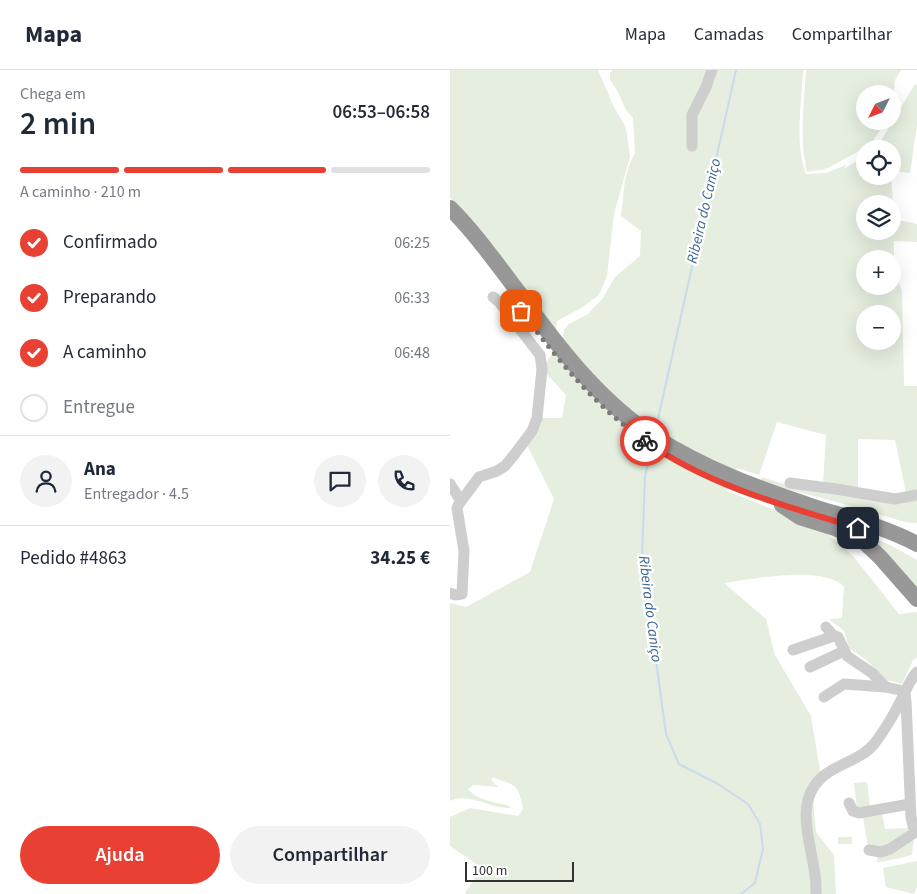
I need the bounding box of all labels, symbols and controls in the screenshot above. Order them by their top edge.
text: Mapa [25,17,82,52]
text: Mapa [625,22,666,47]
text: Camadas [694,22,764,47]
text: Compartilhar [792,22,892,47]
text: Chega em [20,83,86,105]
north arrow [856,85,901,130]
map controls [856,85,901,350]
text: 06:53–06:58 [332,99,430,126]
text: 2 min [20,101,96,147]
button: locate [856,140,901,185]
water label: Ribeira do Caniço [682,156,726,266]
text: A caminho · 210 m [20,181,141,203]
button: layers [856,195,901,240]
icon: check [20,229,48,257]
text: Confirmado [63,229,158,256]
text: 06:25 [394,232,430,254]
button: + [856,250,901,295]
icon: check [20,284,48,312]
text: Preparando [63,284,156,311]
text: 06:33 [394,287,430,309]
pin [500,290,542,332]
icon: bag [507,297,535,325]
button: − [856,305,901,350]
icon: check [20,339,48,367]
text: A caminho [63,339,147,366]
text: 06:48 [394,342,430,364]
text: Entregue [63,394,135,421]
courier [620,416,670,466]
icon: bike [631,427,659,455]
button: person [20,455,72,507]
button: chat [314,455,366,507]
button: phone [378,455,430,507]
text: Ana [84,456,116,483]
text: Entregador · 4.5 [84,483,189,505]
pin [837,507,879,549]
icon: home [844,514,872,542]
text: Pedido #4863 [20,545,127,572]
text: 34.25 € [370,545,430,572]
water label: Ribeira do Caniço [633,555,667,664]
button: Ajuda [20,826,220,884]
button: Compartilhar [230,826,430,884]
scale bar [465,859,574,882]
text: 100 m [472,861,507,881]

